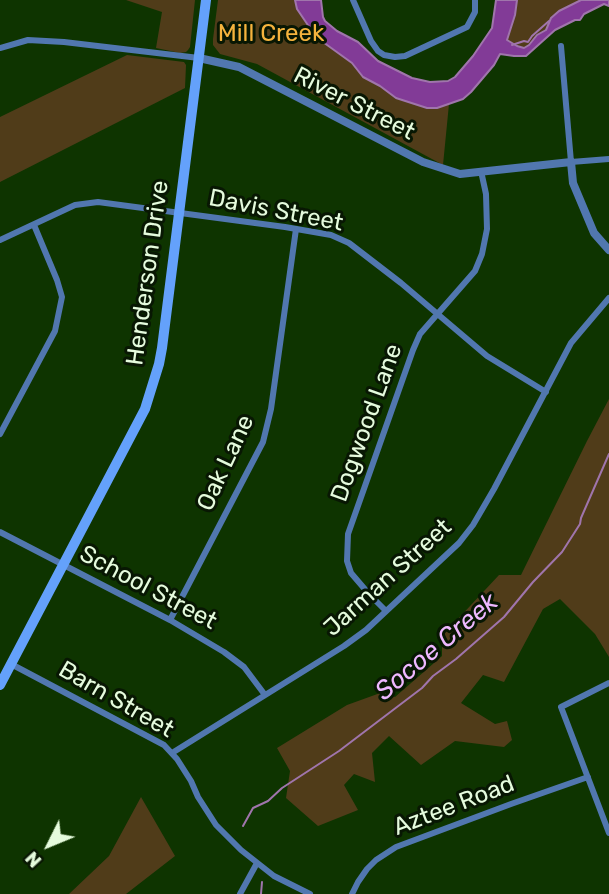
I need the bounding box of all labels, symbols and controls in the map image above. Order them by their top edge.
park label: Mill Creek [218,20,324,48]
street label: River Street [289,61,419,147]
street label: Henderson Drive [121,179,175,367]
street label: Davis Street [206,184,346,238]
street label: Dogwood Lane [325,340,409,506]
street label: Oak Lane [191,410,261,516]
street label: Jarman Street [318,513,458,643]
street label: School Street [74,540,222,636]
water label: Socoe Creek [369,587,505,707]
street label: Barn Street [53,655,179,745]
street label: Aztee Road [389,770,519,842]
north arrow [14,810,84,880]
text: N [20,847,46,873]

